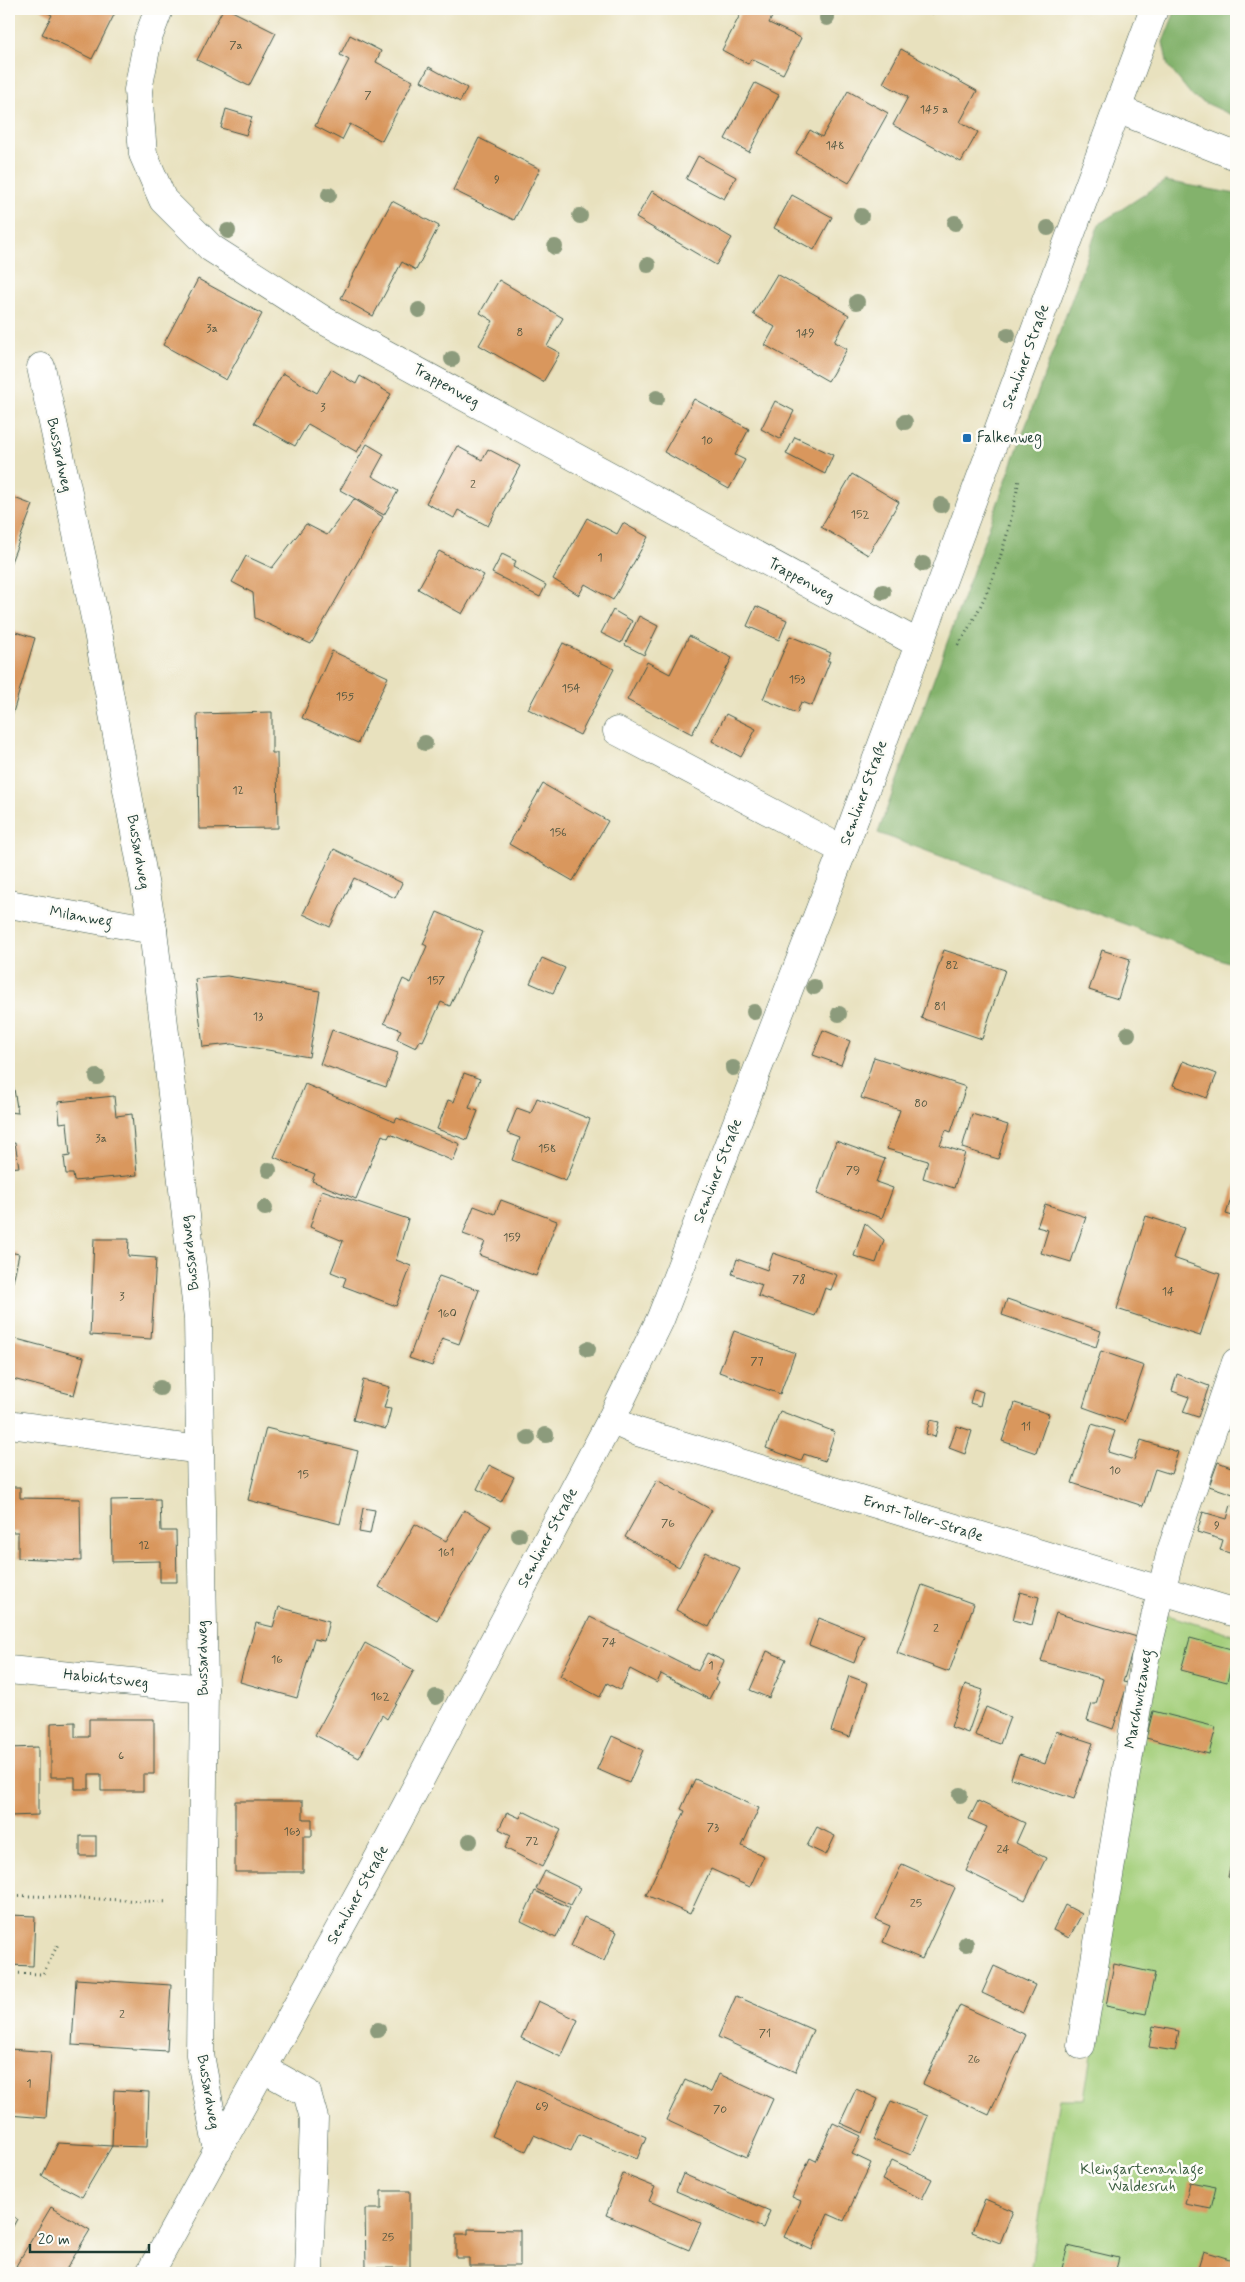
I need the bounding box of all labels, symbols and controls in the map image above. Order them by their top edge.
house number: 7a [229,38,243,54]
house number: 7 [364,88,372,104]
house number: 145 a [920,102,948,118]
house number: 148 [825,138,845,154]
house number: 9 [494,172,500,188]
street label: Semliner Straße [998,302,1054,412]
house number: 3a [206,321,218,337]
house number: 8 [517,325,523,341]
house number: 149 [796,326,814,342]
street label: Trappenweg [409,359,483,413]
house number: 3 [320,400,326,416]
street label: Bussardweg [41,416,77,494]
place label: Falkenweg [977,428,1042,449]
marker: Falkenweg [961,432,973,444]
house number: 10 [701,433,713,449]
house number: 2 [470,477,476,493]
house number: 152 [851,507,869,523]
house number: 1 [597,550,603,566]
street label: Trappenweg [764,553,838,607]
house number: 153 [789,672,805,688]
house number: 154 [562,681,580,697]
house number: 155 [336,689,355,705]
street label: Semliner Straße [836,738,892,848]
house number: 12 [232,783,244,799]
street label: Bussardweg [122,813,154,891]
house number: 156 [549,825,567,841]
street label: Milanweg [48,902,114,933]
house number: 82 [945,958,959,974]
house number: 157 [427,973,446,989]
house number: 81 [934,999,946,1015]
house number: 13 [253,1009,263,1025]
house number: 80 [914,1096,928,1112]
street label: Semliner Straße [689,1116,747,1226]
house number: 3a [95,1131,107,1147]
house number: 158 [538,1141,556,1157]
house number: 79 [846,1163,860,1179]
street label: Bussardweg [175,1214,205,1292]
house number: 159 [503,1230,521,1246]
house number: 78 [792,1272,806,1288]
house number: 14 [1162,1284,1174,1300]
house number: 3 [119,1289,125,1305]
house number: 160 [437,1306,457,1322]
house number: 77 [750,1354,764,1370]
house number: 11 [1021,1419,1031,1435]
house number: 10 [1109,1463,1121,1479]
house number: 15 [297,1467,309,1483]
street label: Semliner Straße [513,1484,583,1592]
street label: Ernst-Toller-Straße [860,1491,986,1547]
house number: 76 [661,1516,675,1532]
house number: 9 [1214,1518,1220,1534]
house number: 12 [138,1538,150,1554]
house number: 161 [438,1545,454,1561]
street label: Bussardweg [192,1620,214,1696]
house number: 2 [933,1621,939,1637]
house number: 74 [602,1635,616,1651]
street label: Marchwitzaweg [1120,1648,1159,1750]
house number: 16 [271,1652,283,1668]
house number: 1 [708,1658,714,1674]
street label: Habichtsweg [62,1665,150,1693]
house number: 162 [370,1689,390,1705]
house number: 6 [118,1748,124,1764]
house number: 73 [707,1820,719,1836]
house number: 163 [284,1824,301,1840]
house number: 72 [525,1834,539,1850]
street label: Semliner Straße [322,1842,394,1948]
house number: 24 [996,1842,1010,1858]
house number: 25 [910,1896,922,1912]
house number: 2 [119,2007,125,2023]
house number: 71 [759,2026,771,2042]
house number: 26 [968,2052,981,2068]
street label: Bussardweg [192,2053,224,2131]
house number: 1 [26,2076,32,2092]
house number: 69 [535,2099,549,2115]
house number: 70 [713,2102,727,2118]
park label: Kleingartenanlage Waldesruh [1080,2160,1204,2197]
scale bar [30,2222,149,2254]
text: 20 m [38,2230,70,2250]
house number: 25 [382,2230,394,2246]

